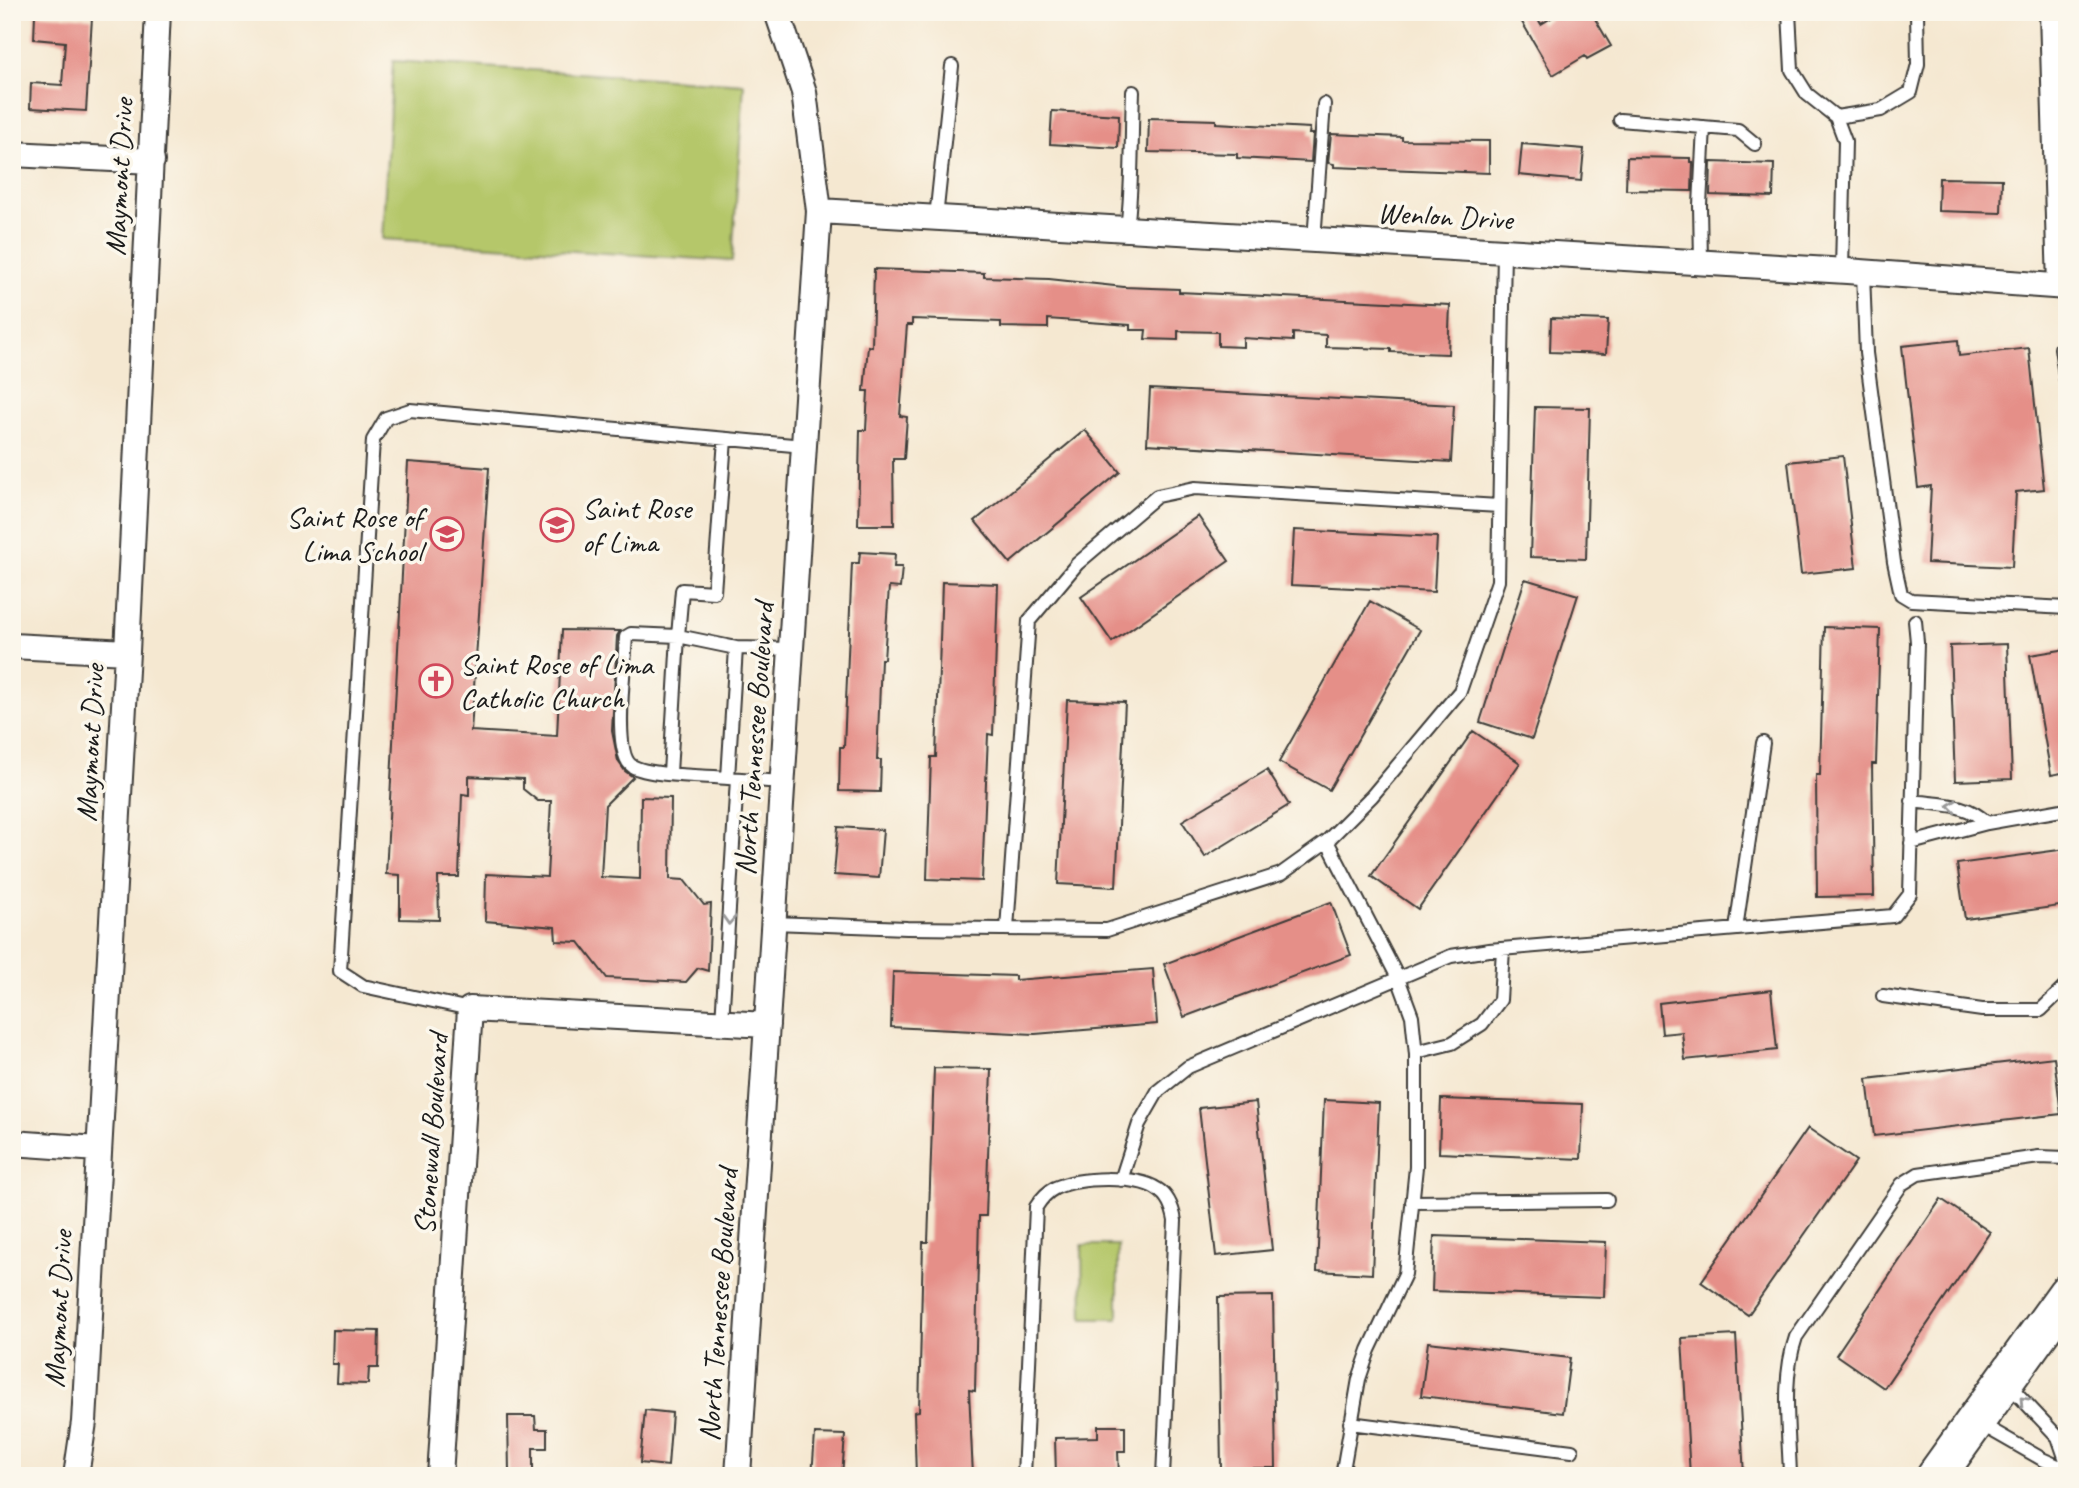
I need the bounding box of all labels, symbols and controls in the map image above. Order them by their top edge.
street label: Maymont Drive [96,95,142,257]
street label: Wenlon Drive [1376,193,1516,239]
place label: Saint Rose of Lima [582,489,693,561]
place label: Saint Rose of Lima School [286,498,428,570]
school or university icon: Saint Rose of Lima [538,506,576,544]
school or university icon: Saint Rose of Lima School [428,515,466,553]
street label: North Tennessee Boulevard [726,597,783,877]
place label: Saint Rose of Lima Catholic Church [460,645,655,717]
street label: Maymont Drive [67,661,113,823]
church icon: Saint Rose of Lima Catholic Church [417,662,455,700]
one-way arrow [1947,798,1958,813]
one-way arrow [721,915,736,926]
street label: Stonewall Boulevard [405,1028,457,1236]
street label: North Tennessee Boulevard [690,1163,747,1443]
street label: Maymont Drive [35,1227,81,1389]
one-way arrow [2020,1396,2032,1409]

